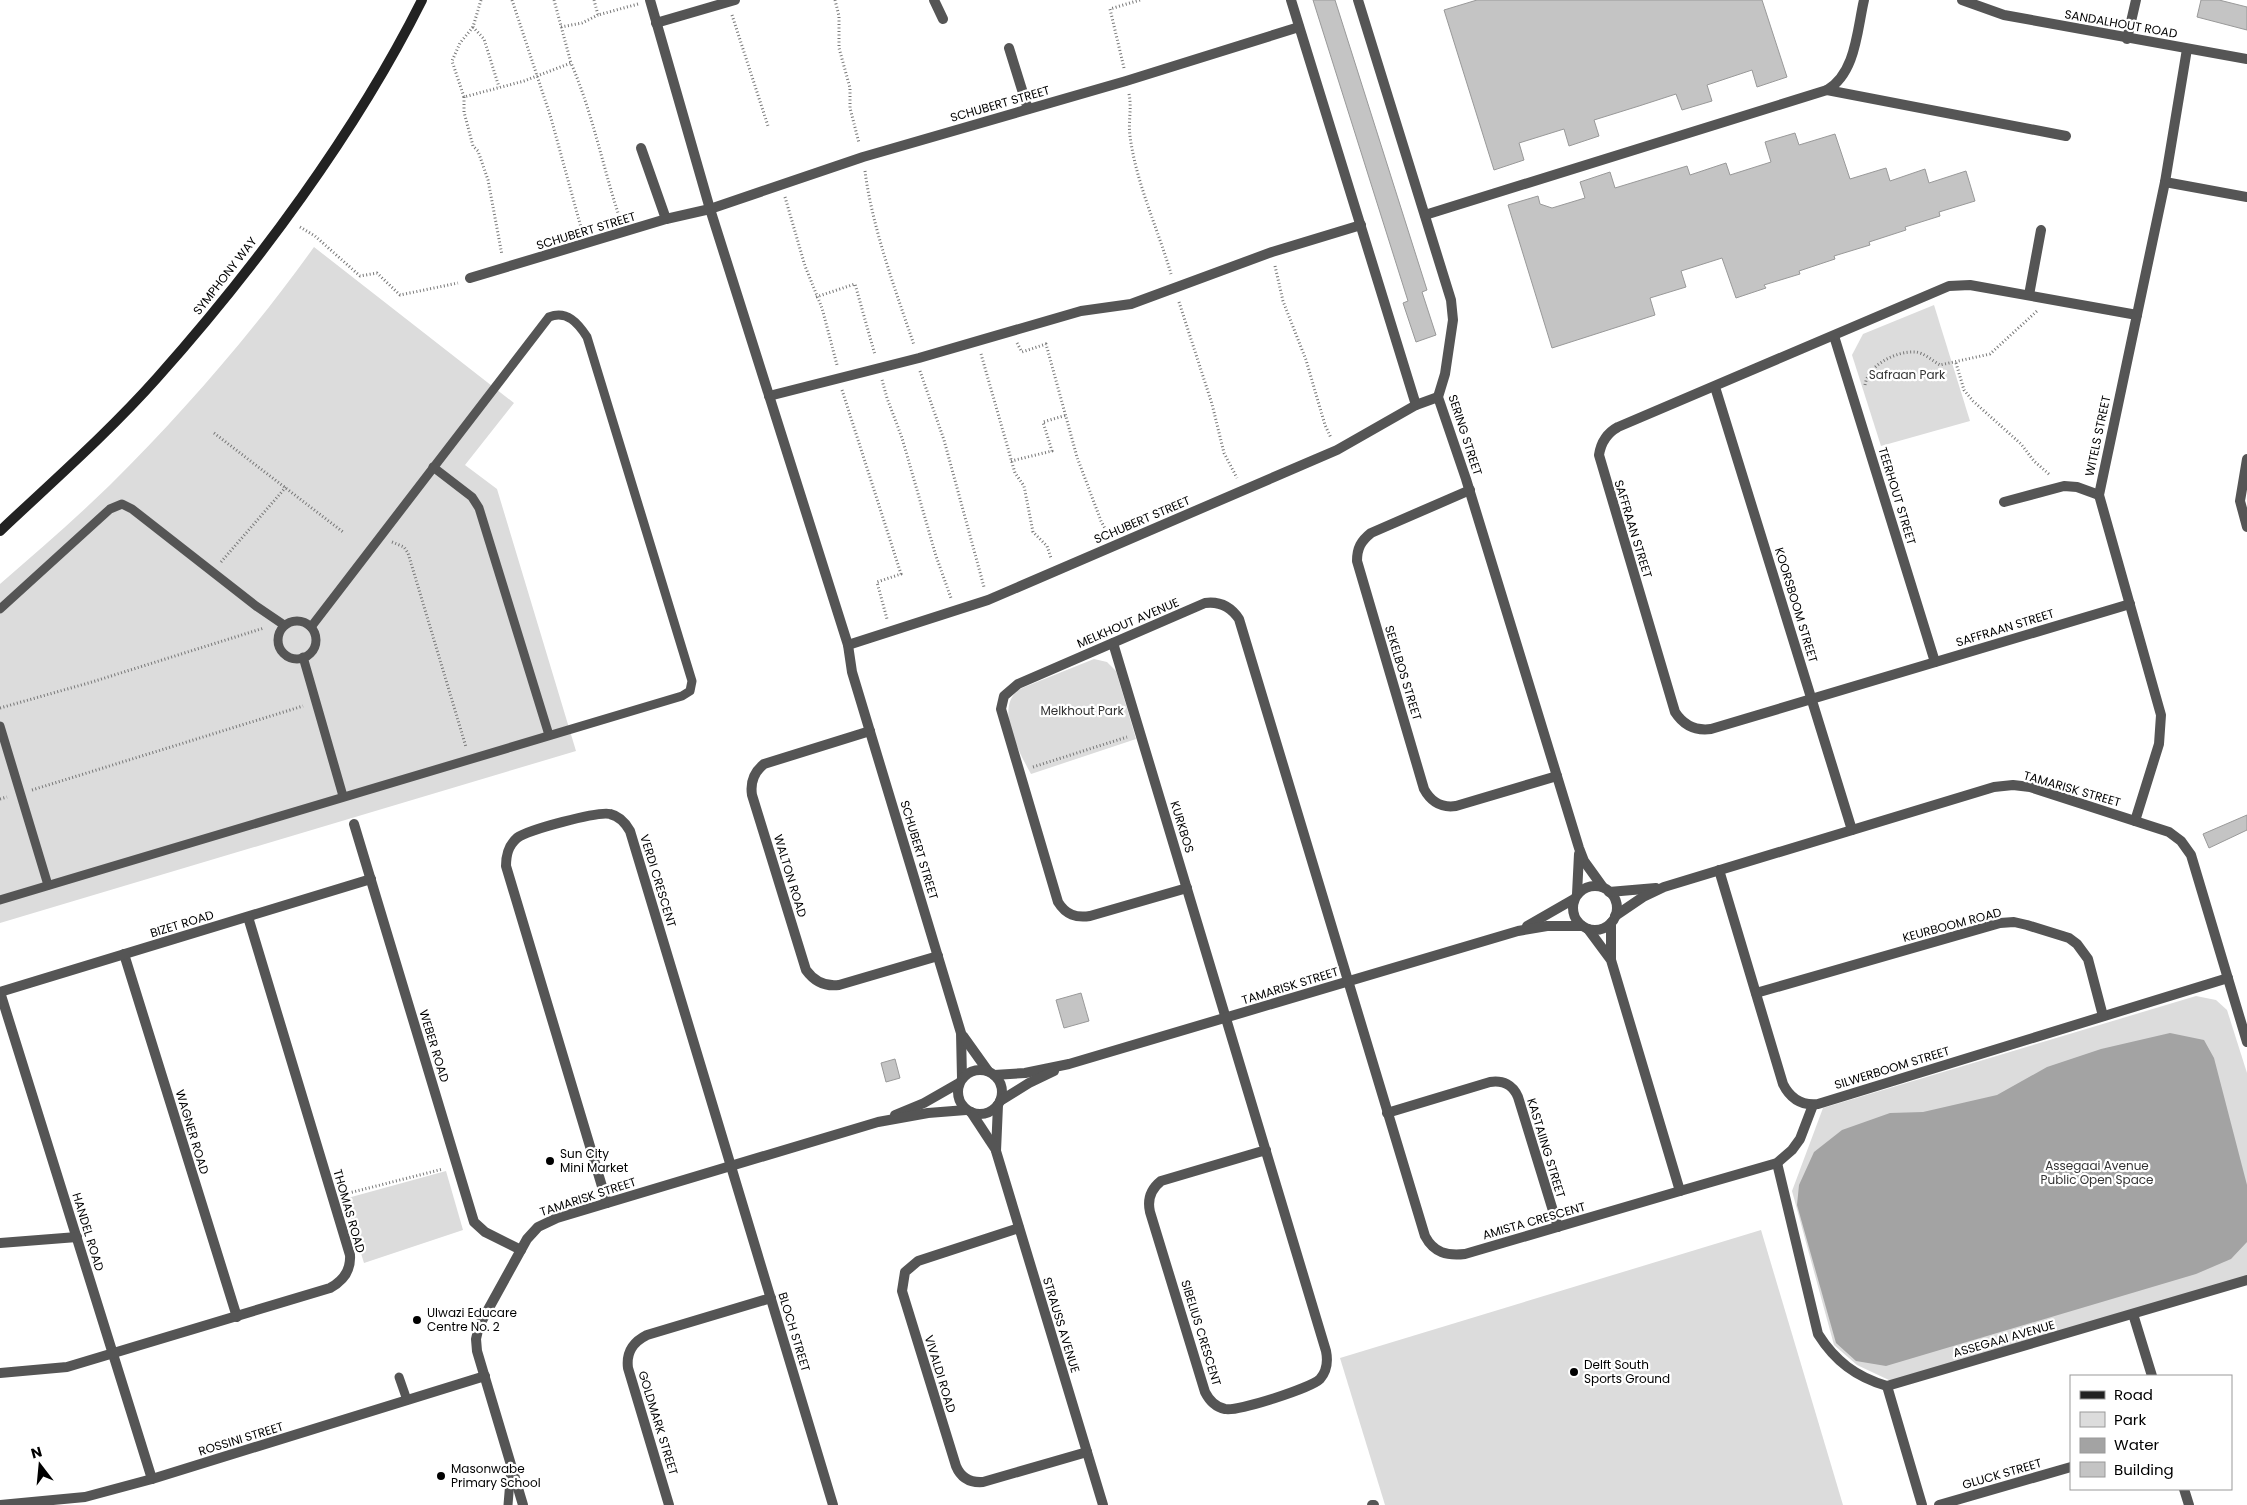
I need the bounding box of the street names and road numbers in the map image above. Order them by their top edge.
street label: SANDALHOUT ROAD [2063,5,2179,42]
street label: SCHUBERT STREET [948,81,1052,126]
street label: SCHUBERT STREET [534,207,638,254]
street label: SYMPHONY WAY [189,233,260,318]
street label: SERING STREET [1444,392,1487,478]
street label: WITELS STREET [2081,393,2114,478]
street label: TEERHOUT STREET [1875,445,1921,547]
street label: SAFFRAAN STREET [1610,478,1657,581]
street label: SCHUBERT STREET [1091,491,1193,547]
street label: KOORSBOOM STREET [1771,545,1822,665]
street label: MELKHOUT AVENUE [1074,593,1182,652]
street label: SAFFRAAN STREET [1954,604,2057,651]
street label: SEKELBOS STREET [1381,623,1426,723]
street label: TAMARISK STREET [2022,767,2123,811]
street label: SCHUBERT STREET [896,798,943,902]
street label: KURKBOS [1167,799,1198,855]
street label: VERDI CRESCENT [636,832,681,930]
street label: WALTON ROAD [770,832,811,919]
street label: KEURBOOM ROAD [1901,903,2003,946]
street label: BIZET ROAD [148,906,216,941]
street label: TAMARISK STREET [1239,963,1341,1008]
street label: WEBER ROAD [415,1007,454,1084]
street label: SILWERBOOM STREET [1832,1042,1952,1093]
street label: WAGNER ROAD [172,1088,213,1176]
street label: KASTAIING STREET [1523,1096,1570,1200]
street label: THOMAS ROAD [329,1167,370,1255]
street label: TAMARISK STREET [538,1173,639,1220]
street label: HANDEL ROAD [68,1191,108,1273]
street label: AMISTA CRESCENT [1480,1198,1588,1243]
street label: STRAUSS AVENUE [1039,1275,1084,1375]
street label: SIBELIUS CRESCENT [1177,1278,1226,1388]
street label: BLOCH STREET [774,1290,815,1374]
street label: ASSEGAAI AVENUE [1951,1316,2057,1361]
street label: VIVALDI ROAD [921,1333,960,1415]
street label: GOLDMARK STREET [635,1369,683,1478]
street label: ROSSINI STREET [196,1417,286,1460]
street label: GLUCK STREET [1960,1454,2044,1493]

